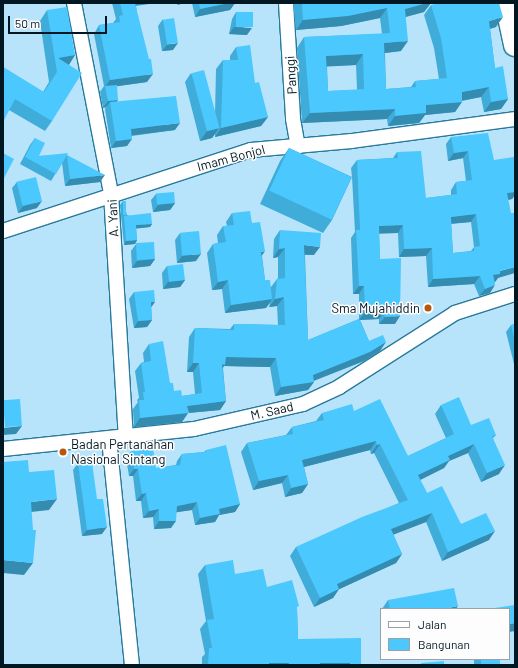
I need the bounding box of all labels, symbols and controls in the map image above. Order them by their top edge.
scale bar [10,8,109,34]
text: 50 m [15,16,40,30]
street label: Panggi [282,55,300,95]
street label: Imam Bonjol [195,141,267,175]
street label: A. Yani [104,199,122,237]
place label: Sma Mujahiddin [331,300,420,316]
marker: Sma Mujahiddin [423,303,433,313]
street label: M. Saad [249,399,295,423]
place label: Badan Pertanahan Nasional Sintang [71,437,174,468]
marker: Badan Pertanahan Nasional Sintang [58,447,68,457]
legend [380,608,510,660]
text: Jalan [418,617,446,631]
text: Bangunan [418,637,470,651]

